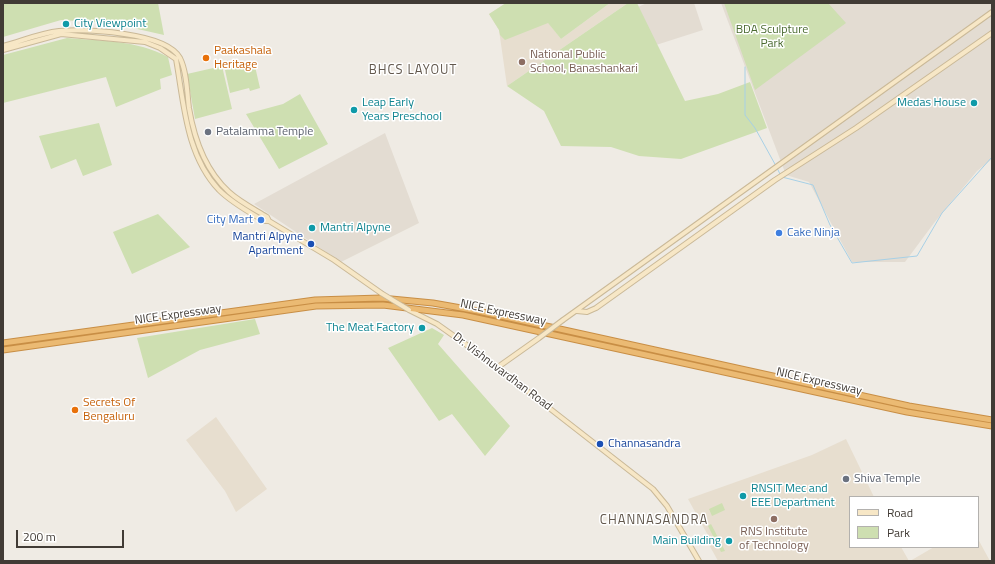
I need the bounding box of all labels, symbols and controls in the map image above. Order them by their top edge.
place label: City Viewpoint [74,17,146,31]
marker: City Viewpoint [61,19,71,29]
park label: BDA Sculpture Park [736,23,808,51]
place label: Paakashala Heritage [214,44,272,72]
place label: National Public School, Banashankari [530,48,638,76]
marker: Paakashala Heritage [201,53,211,63]
marker: National Public School, Banashankari [517,57,527,67]
district label: BHCS LAYOUT [369,63,457,79]
place label: Leap Early Years Preschool [362,96,442,124]
place label: Medas House [897,96,966,110]
marker: Medas House [969,98,979,108]
marker: Leap Early Years Preschool [349,105,359,115]
place label: Patalamma Temple [216,125,313,139]
marker: Patalamma Temple [203,127,213,137]
place label: City Mart [207,213,253,227]
marker: City Mart [256,215,266,225]
place label: Mantri Alpyne [320,221,391,235]
marker: Mantri Alpyne [307,223,317,233]
place label: Cake Ninja [787,226,840,240]
marker: Cake Ninja [774,228,784,238]
place label: Mantri Alpyne Apartment [232,230,303,258]
marker: Mantri Alpyne Apartment [306,239,316,249]
street label: NICE Expressway [459,297,547,329]
street label: NICE Expressway [134,302,222,328]
place label: The Meat Factory [326,321,414,335]
marker: The Meat Factory [417,323,427,333]
street label: Dr. Vishnuvardhan Road [450,330,554,414]
street label: NICE Expressway [775,365,863,399]
place label: Secrets Of Bengaluru [83,396,135,424]
marker: Secrets Of Bengaluru [70,405,80,415]
place label: Channasandra [608,437,680,451]
marker: Channasandra [595,439,605,449]
place label: Shiva Temple [854,472,920,486]
marker: Shiva Temple [841,474,851,484]
place label: RNSIT Mec and EEE Department [751,482,835,510]
marker: RNSIT Mec and EEE Department [738,491,748,501]
legend [849,496,979,548]
text: Road [887,503,913,522]
district label: CHANNASANDRA [600,513,708,529]
marker: RNS Institute of Technology [769,514,779,524]
scale bar [18,522,126,548]
text: Park [887,523,910,542]
place label: RNS Institute of Technology [739,525,809,553]
text: 200 m [23,527,56,546]
place label: Main Building [652,534,721,548]
marker: Main Building [724,536,734,546]

